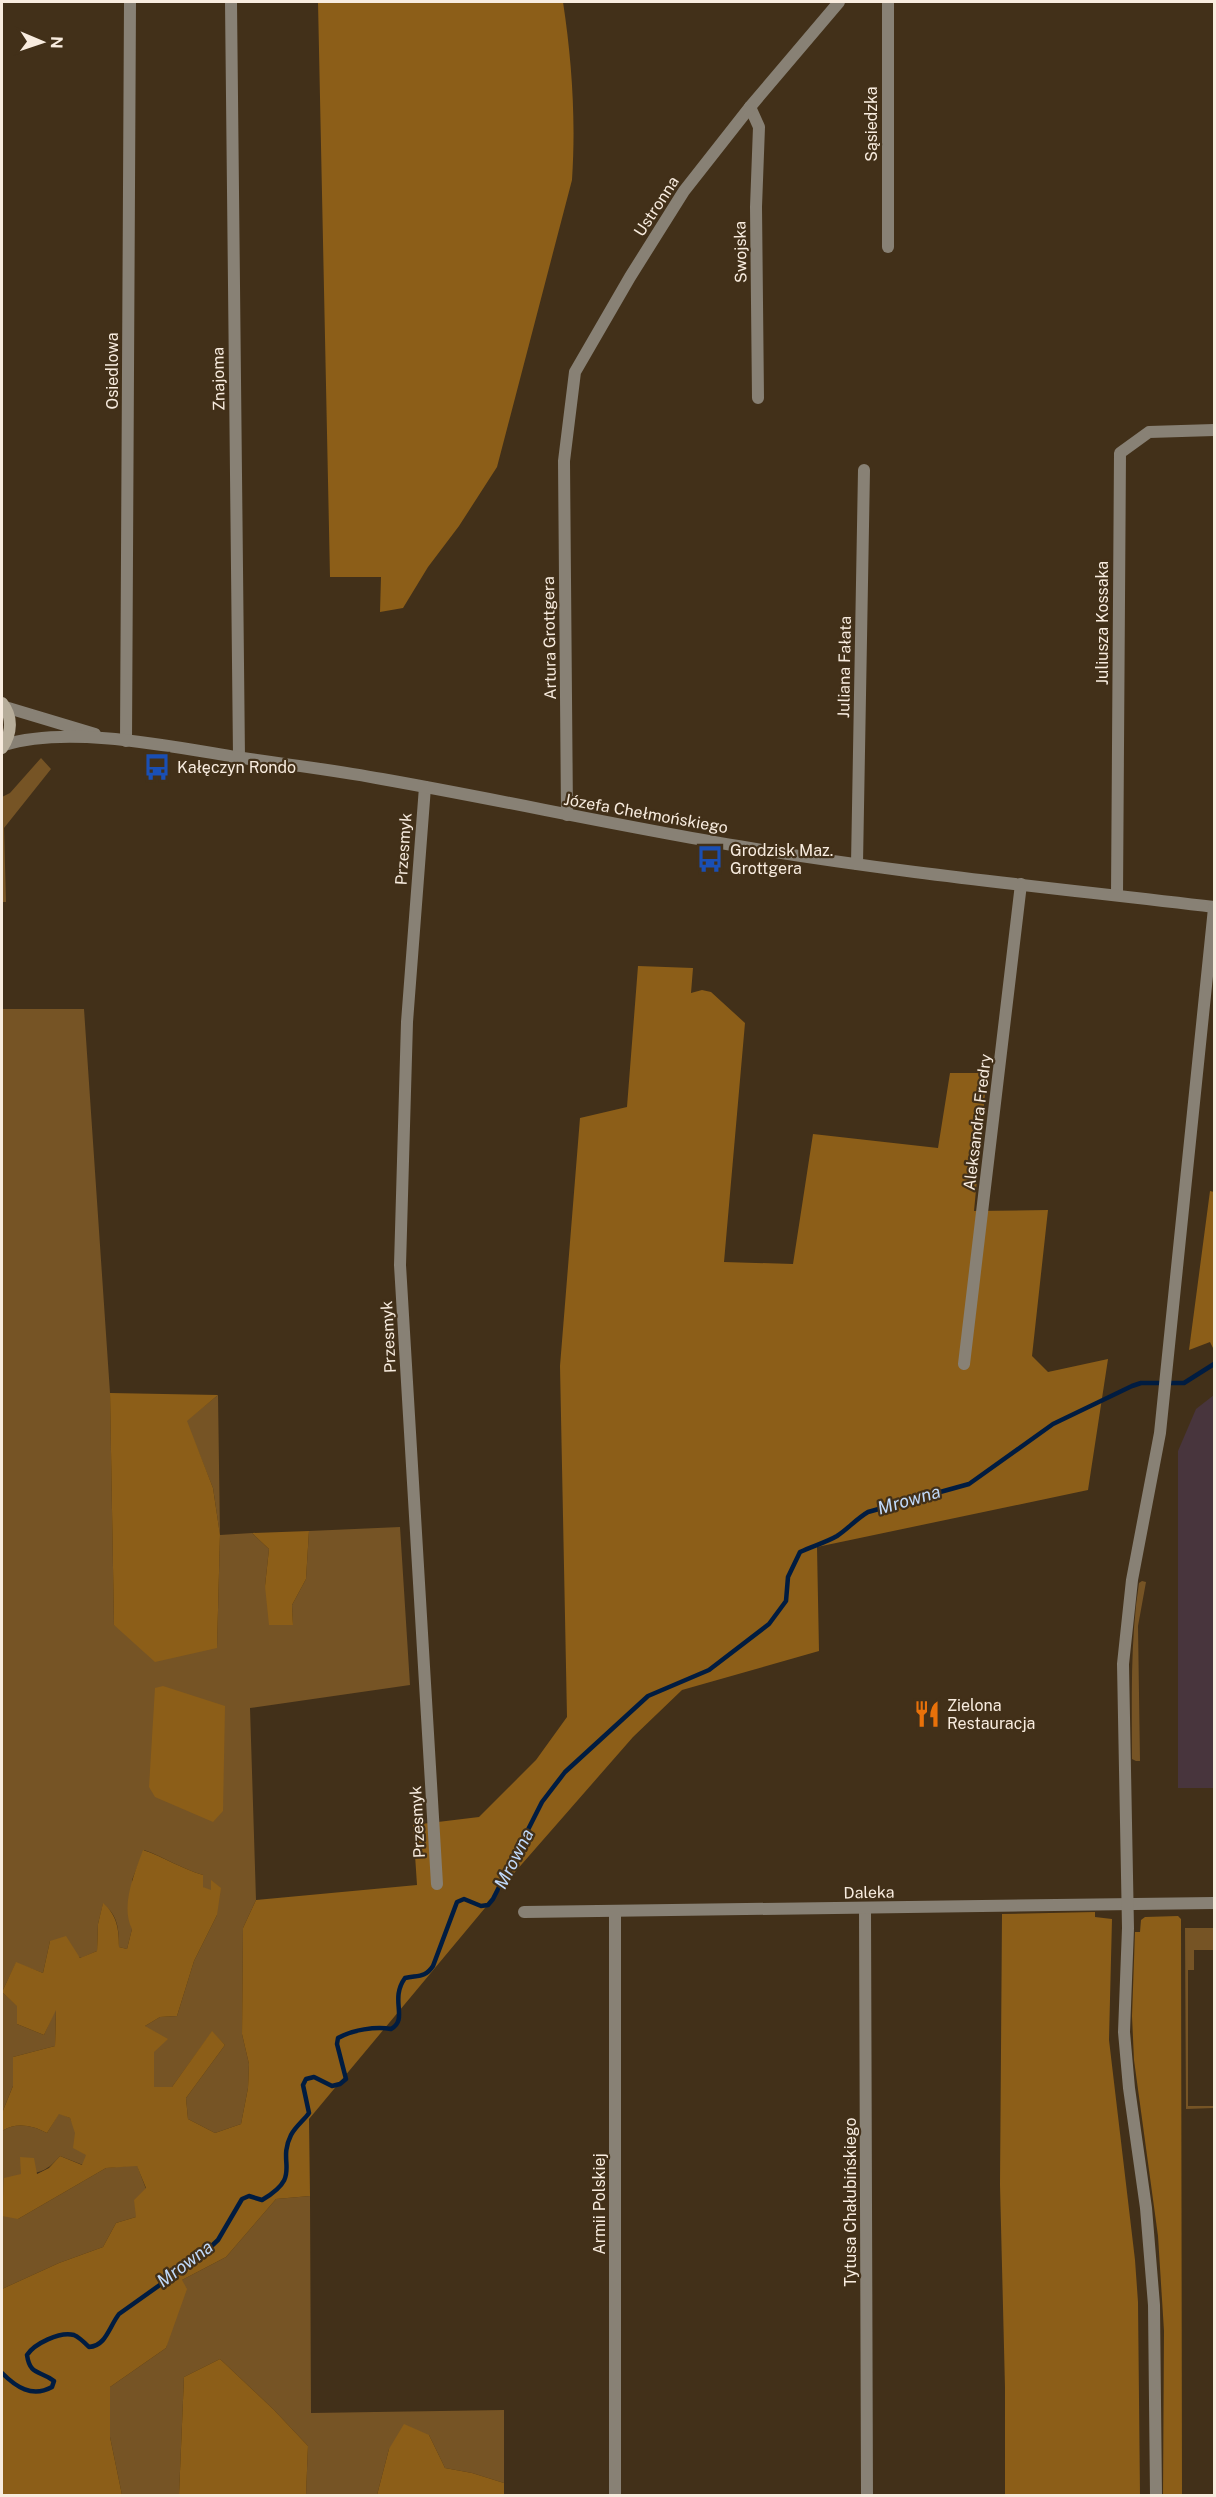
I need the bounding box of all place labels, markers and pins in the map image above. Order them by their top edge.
bus stop icon: Kałęczyn Rondo [142,752,172,782]
place label: Kałęczyn Rondo [177,758,296,777]
place label: Grodzisk Maz. Grottgera [730,841,833,878]
bus stop icon: Grodzisk Maz. Grottgera [695,844,725,874]
place label: Zielona Restauracja [947,1696,1035,1733]
restaurant icon: Zielona Restauracja [912,1699,942,1729]

